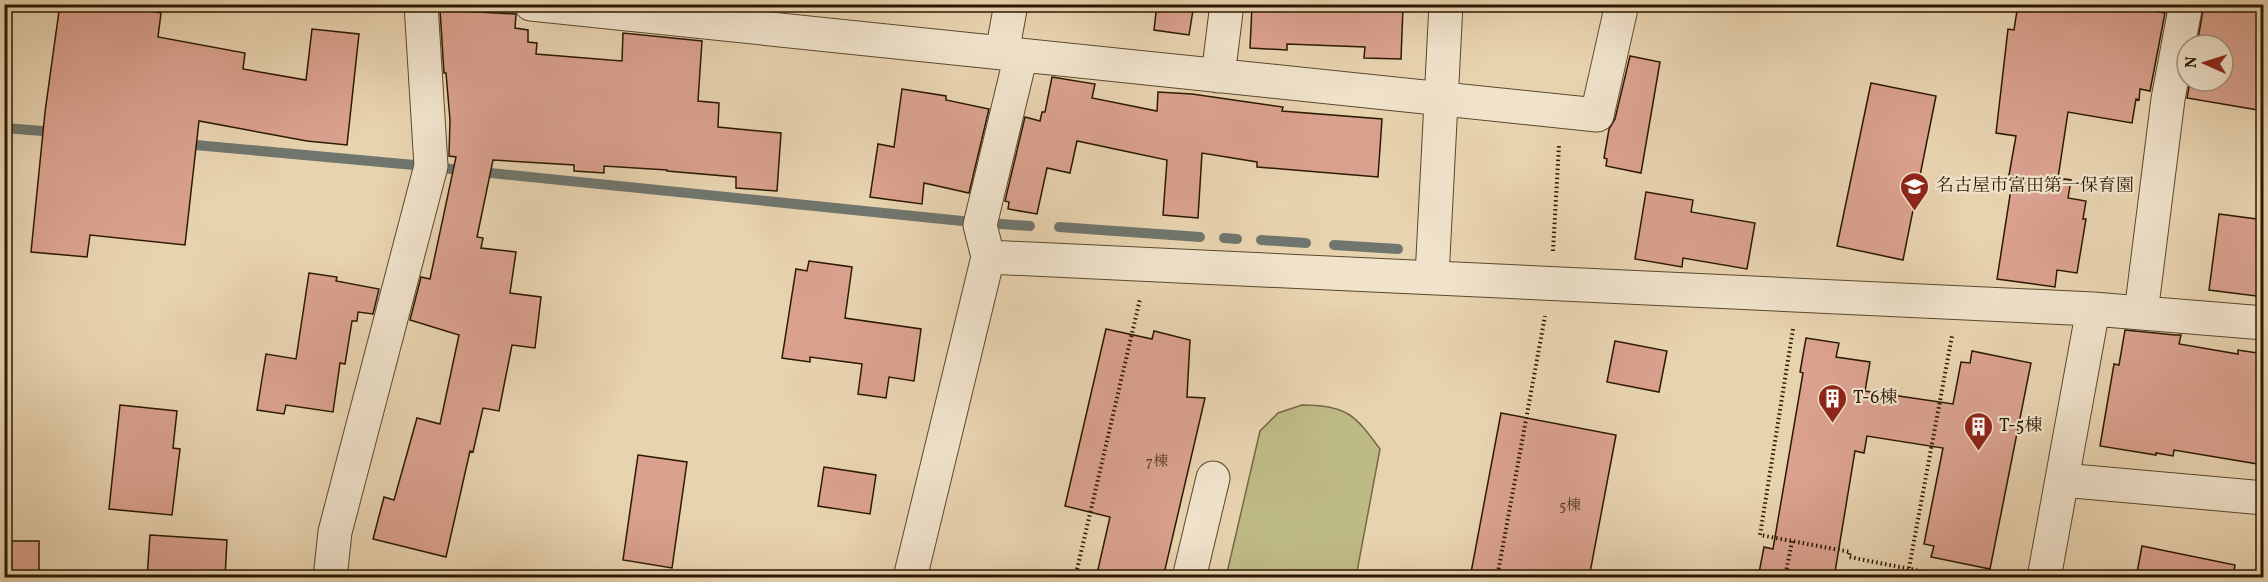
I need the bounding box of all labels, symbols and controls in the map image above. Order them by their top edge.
north arrow [2175,33,2235,93]
text: N [2181,56,2203,69]
school or university icon: 名古屋市富田第一保育園 [1899,170,1931,212]
place label: 名古屋市富田第一保育園 [1936,174,2134,199]
building icon: T-6棟 [1816,382,1848,424]
place label: T-6棟 [1853,386,1897,411]
building icon: T-5棟 [1962,410,1994,452]
place label: T-5棟 [1999,414,2042,439]
house number: 7棟 [1146,452,1168,473]
house number: 5棟 [1559,496,1581,517]

